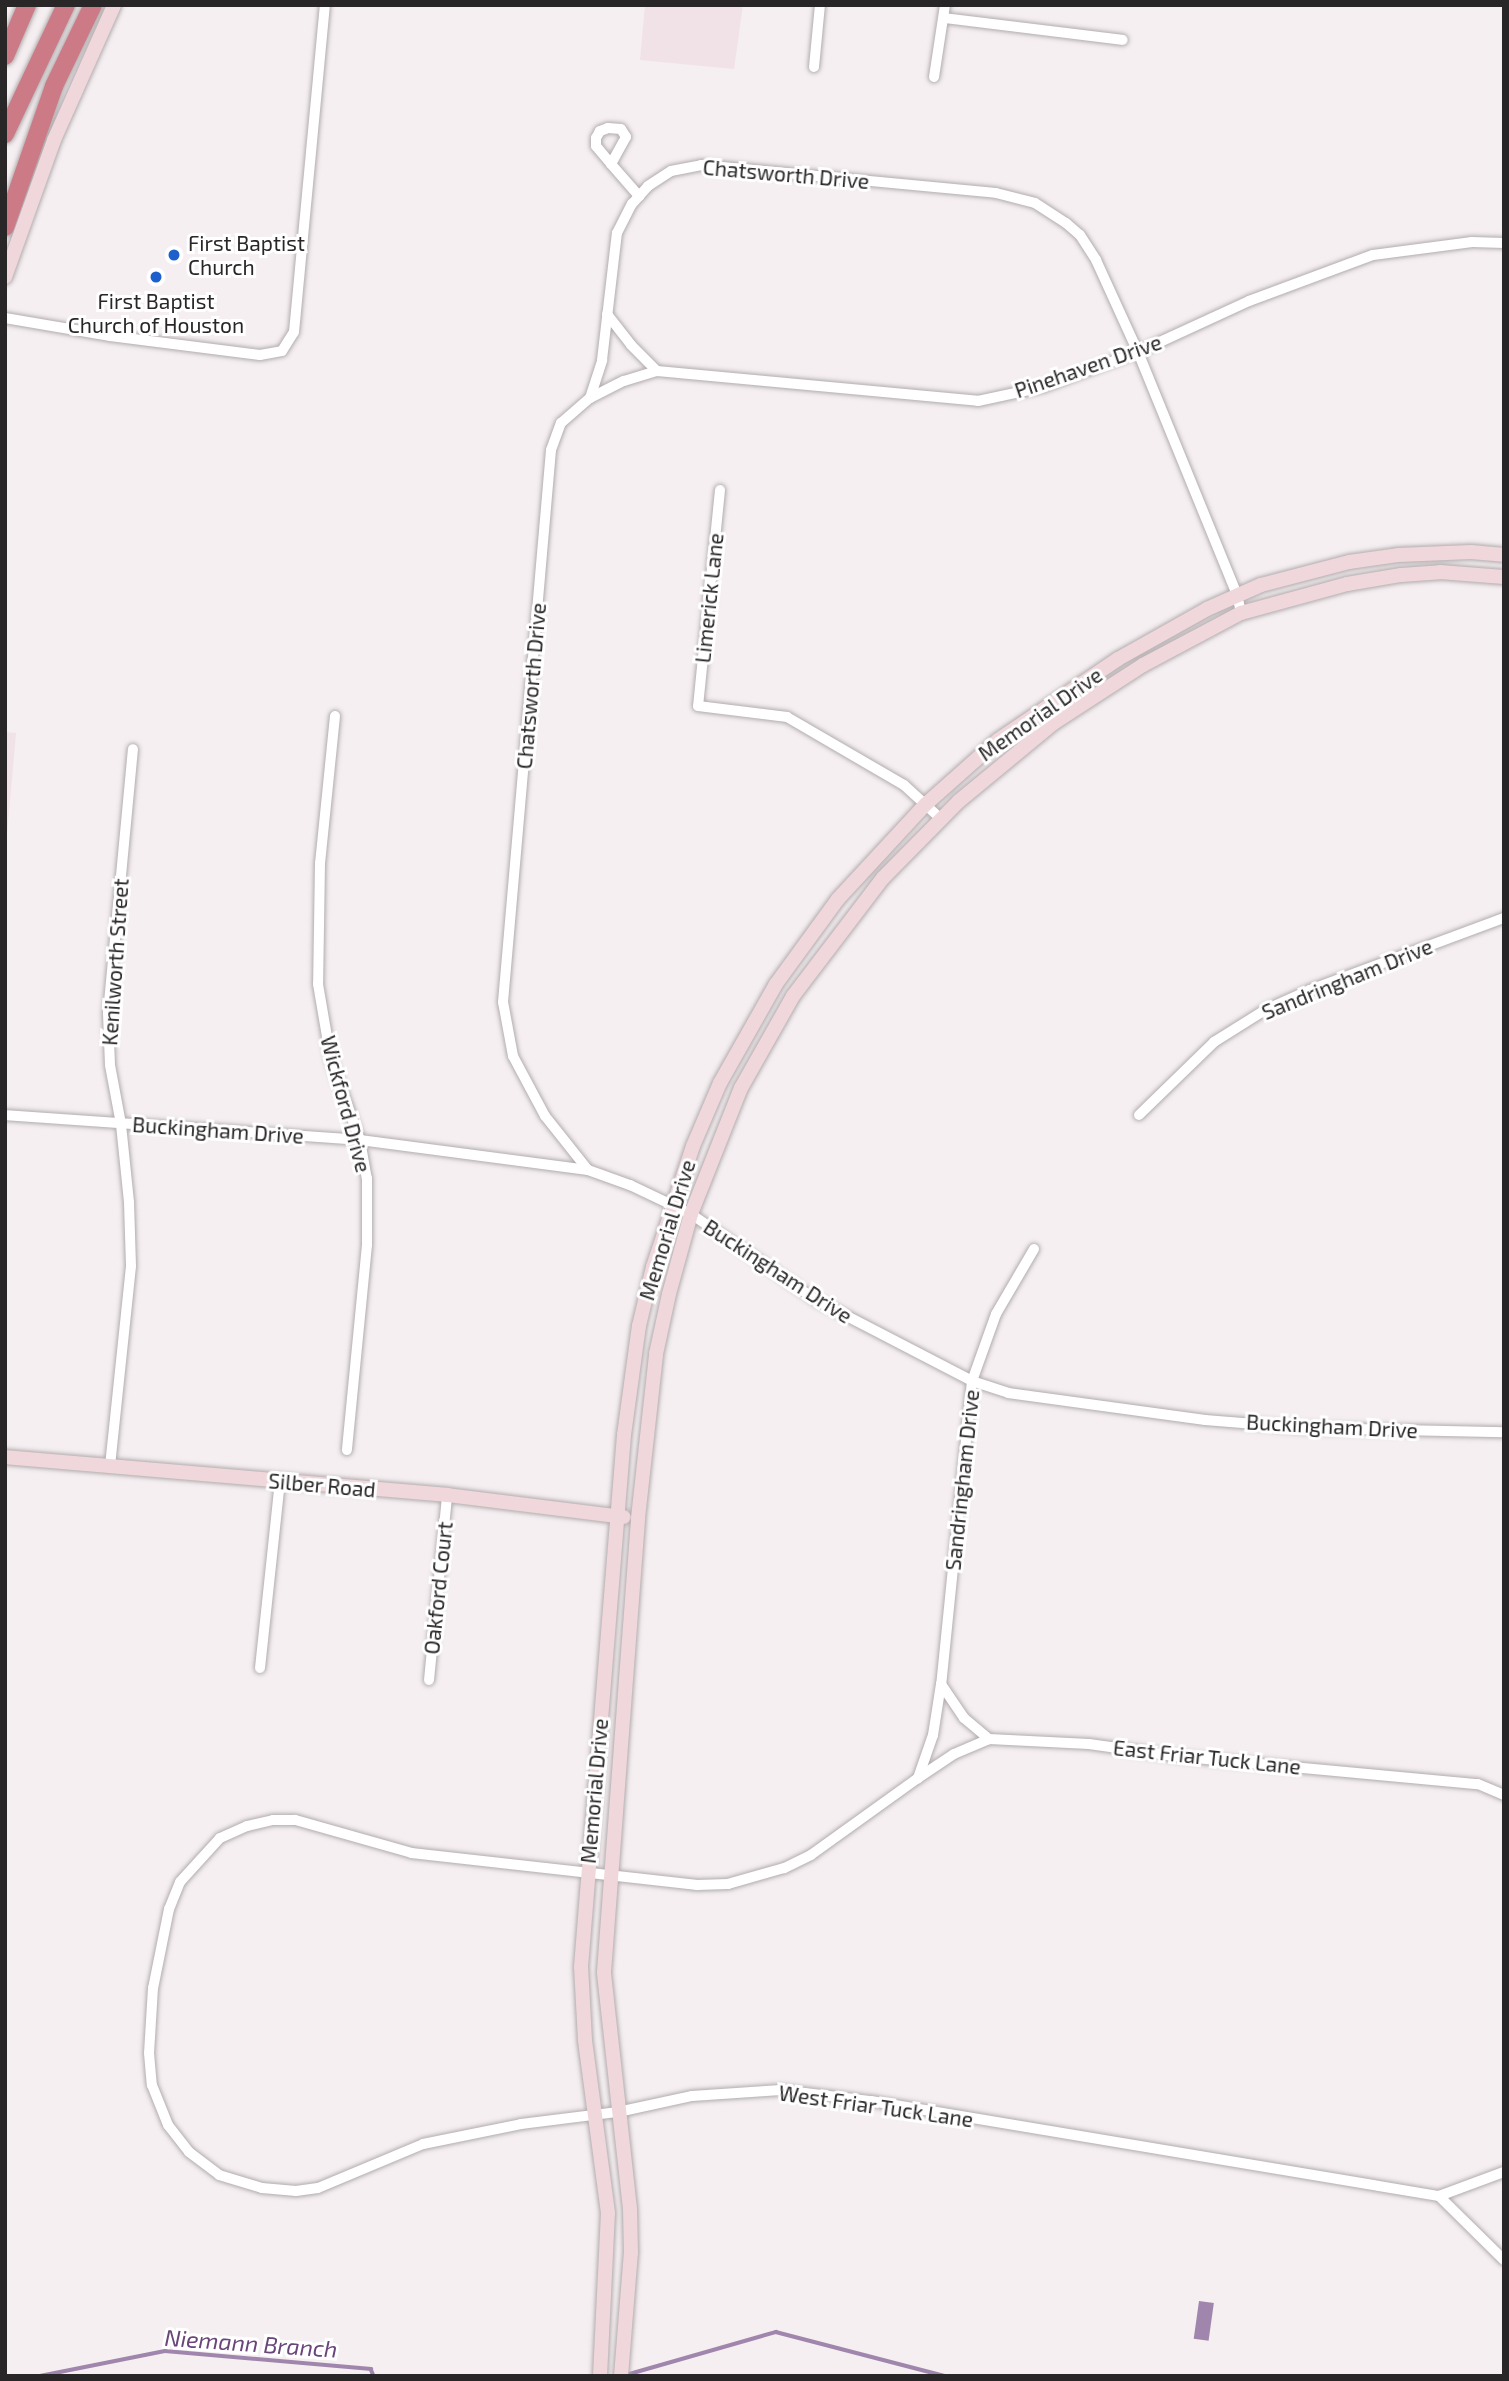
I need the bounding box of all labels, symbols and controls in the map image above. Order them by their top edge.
street label: Chatsworth Drive [702,154,870,194]
place label: First Baptist Church [188,230,305,280]
marker: First Baptist Church [166,247,182,263]
marker: First Baptist Church of Houston [148,269,164,285]
place label: First Baptist Church of Houston [68,288,244,338]
street label: Pinehaven Drive [1011,329,1165,403]
street label: Limerick Lane [690,532,728,664]
street label: Chatsworth Drive [511,602,551,770]
street label: Memorial Drive [973,662,1107,766]
street label: Kenilworth Street [97,878,133,1046]
street label: Sandringham Drive [1258,933,1436,1025]
street label: Wickford Drive [316,1033,376,1175]
street label: Buckingham Drive [131,1111,305,1149]
street label: Memorial Drive [634,1157,700,1303]
street label: Buckingham Drive [699,1214,857,1328]
street label: Sandringham Drive [940,1388,984,1572]
street label: Buckingham Drive [1246,1409,1418,1443]
street label: Silber Road [267,1468,377,1502]
street label: Oakford Court [419,1520,457,1656]
street label: Memorial Drive [575,1717,613,1865]
street label: East Friar Tuck Lane [1111,1735,1303,1779]
street label: West Friar Tuck Lane [777,2080,975,2132]
water label: Niemann Branch [164,2323,338,2363]

